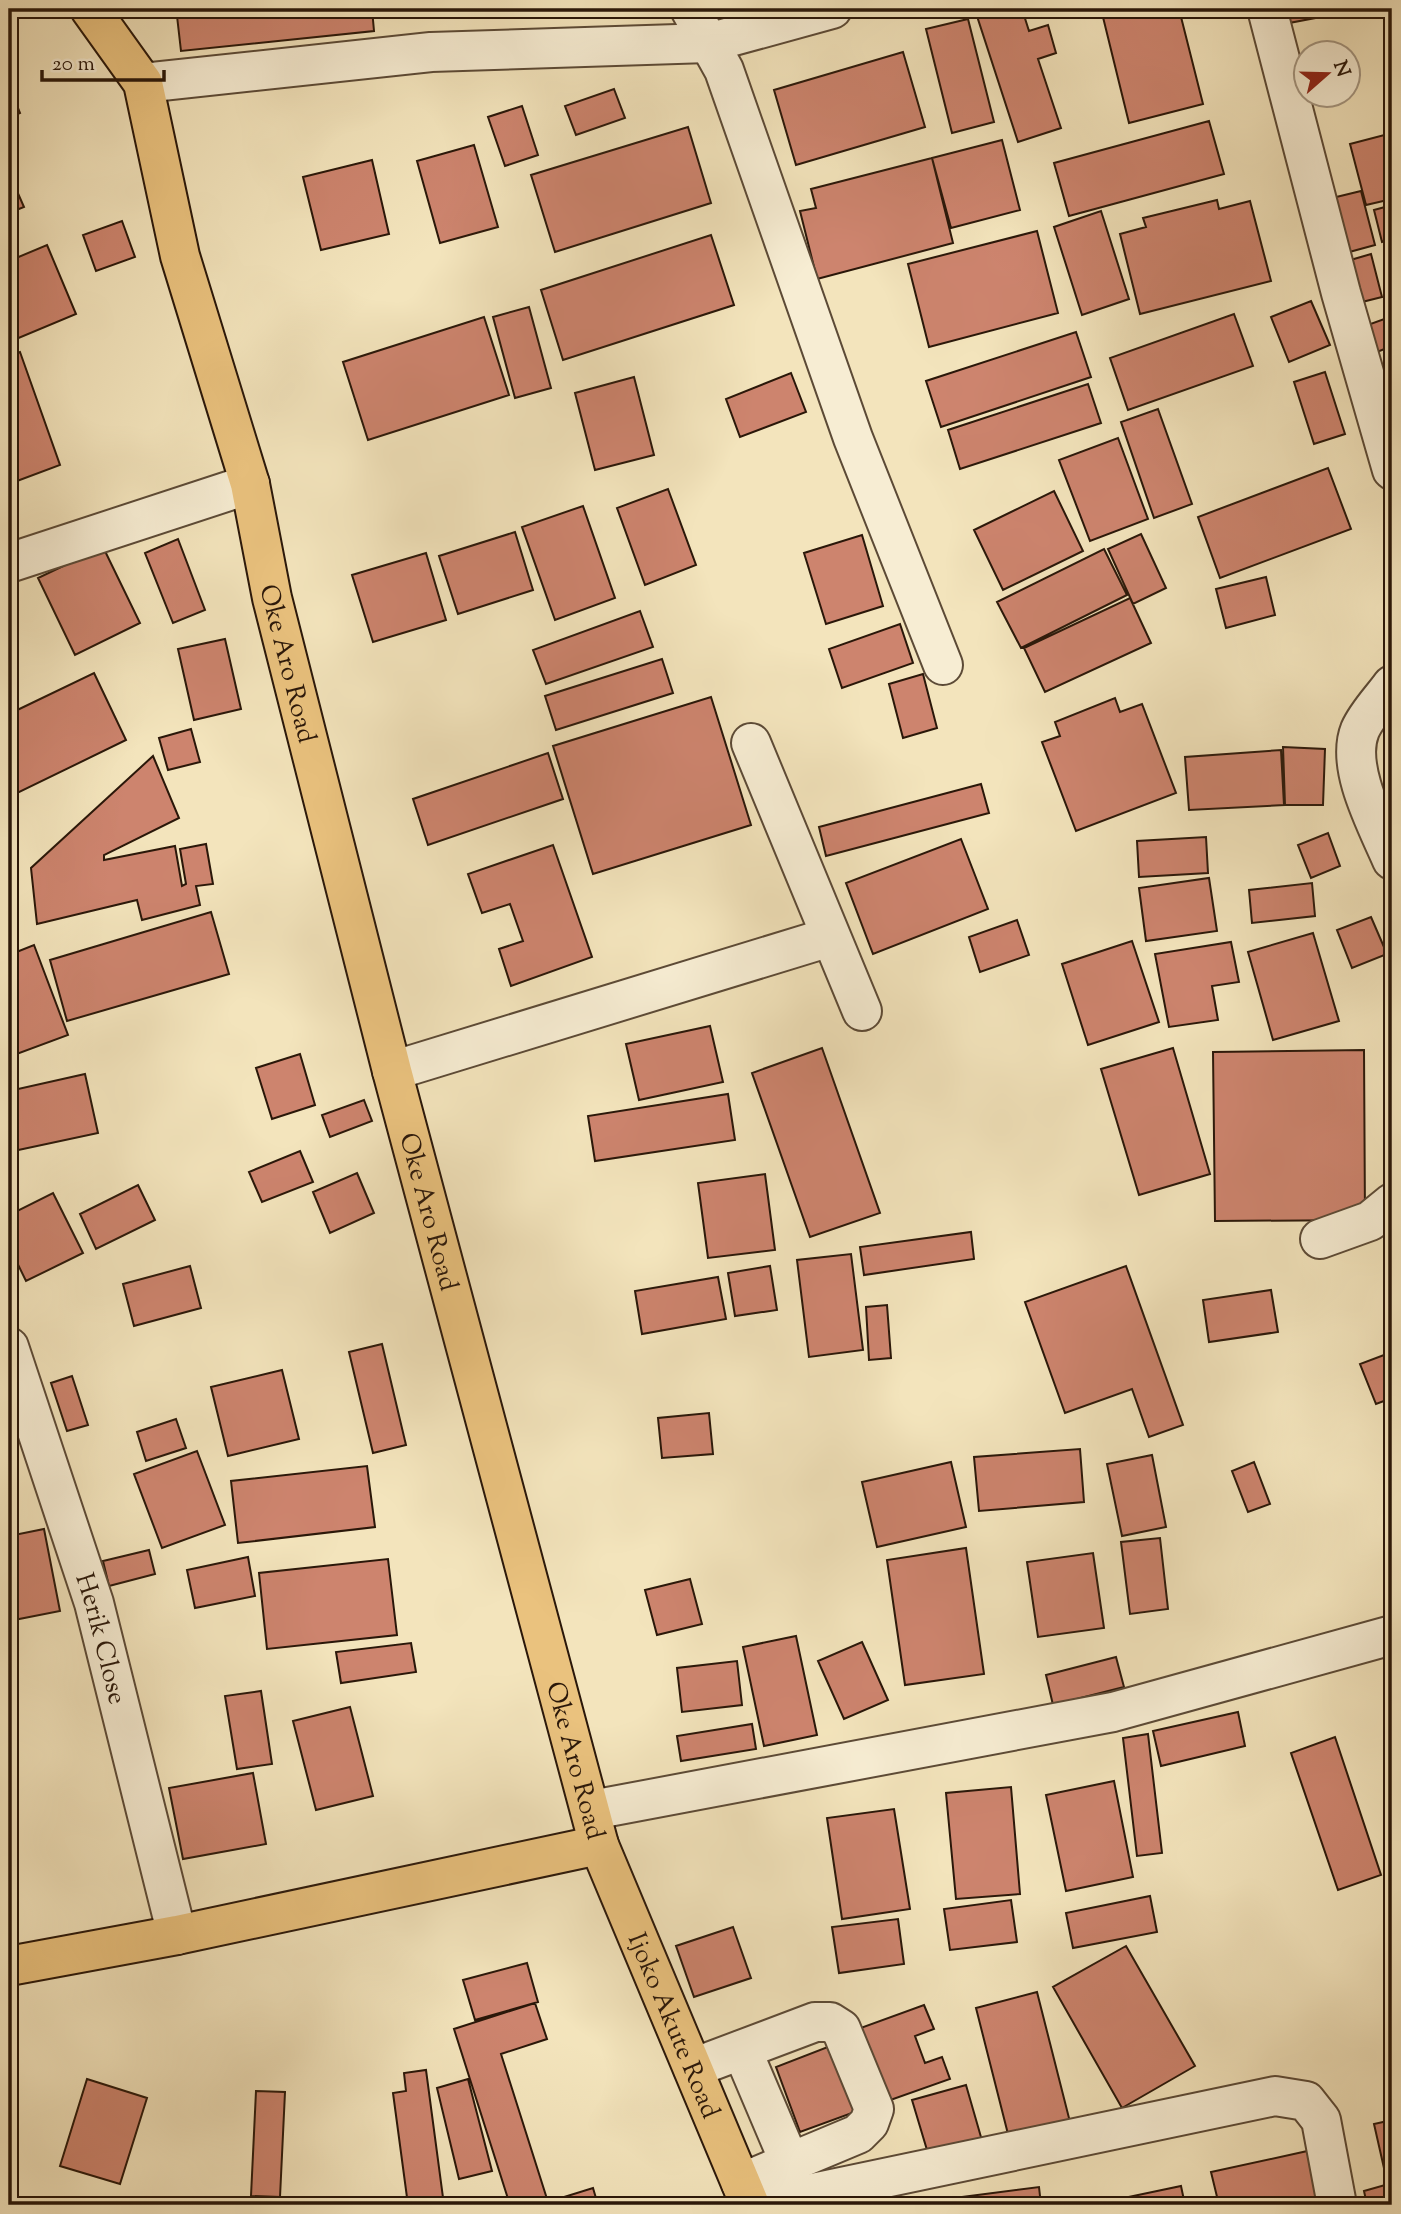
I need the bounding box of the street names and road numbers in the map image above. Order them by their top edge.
street label: Oke Aro Road [249,582,324,747]
street label: Oke Aro Road [388,1129,466,1296]
street label: Herik Close [64,1569,135,1708]
street label: Oke Aro Road [535,1678,613,1844]
street label: Ijoko Akute Road [617,1927,728,2125]

